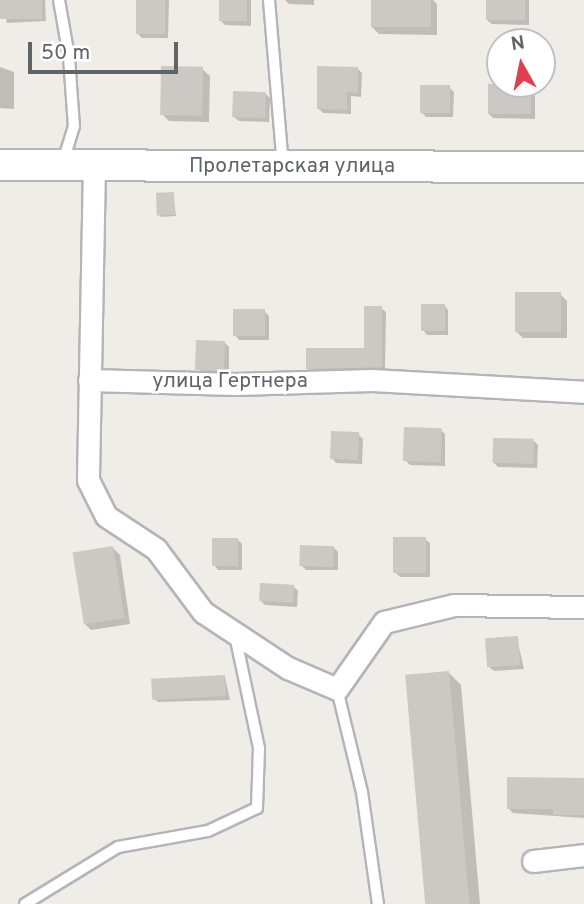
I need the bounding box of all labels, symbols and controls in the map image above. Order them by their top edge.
scale bar [32,28,182,72]
north arrow [486,28,556,98]
text: N [509,31,527,57]
text: 50 m [41,40,90,67]
street label: Пролетарская улица [189,154,395,180]
street label: улица Гертнера [152,369,308,395]

